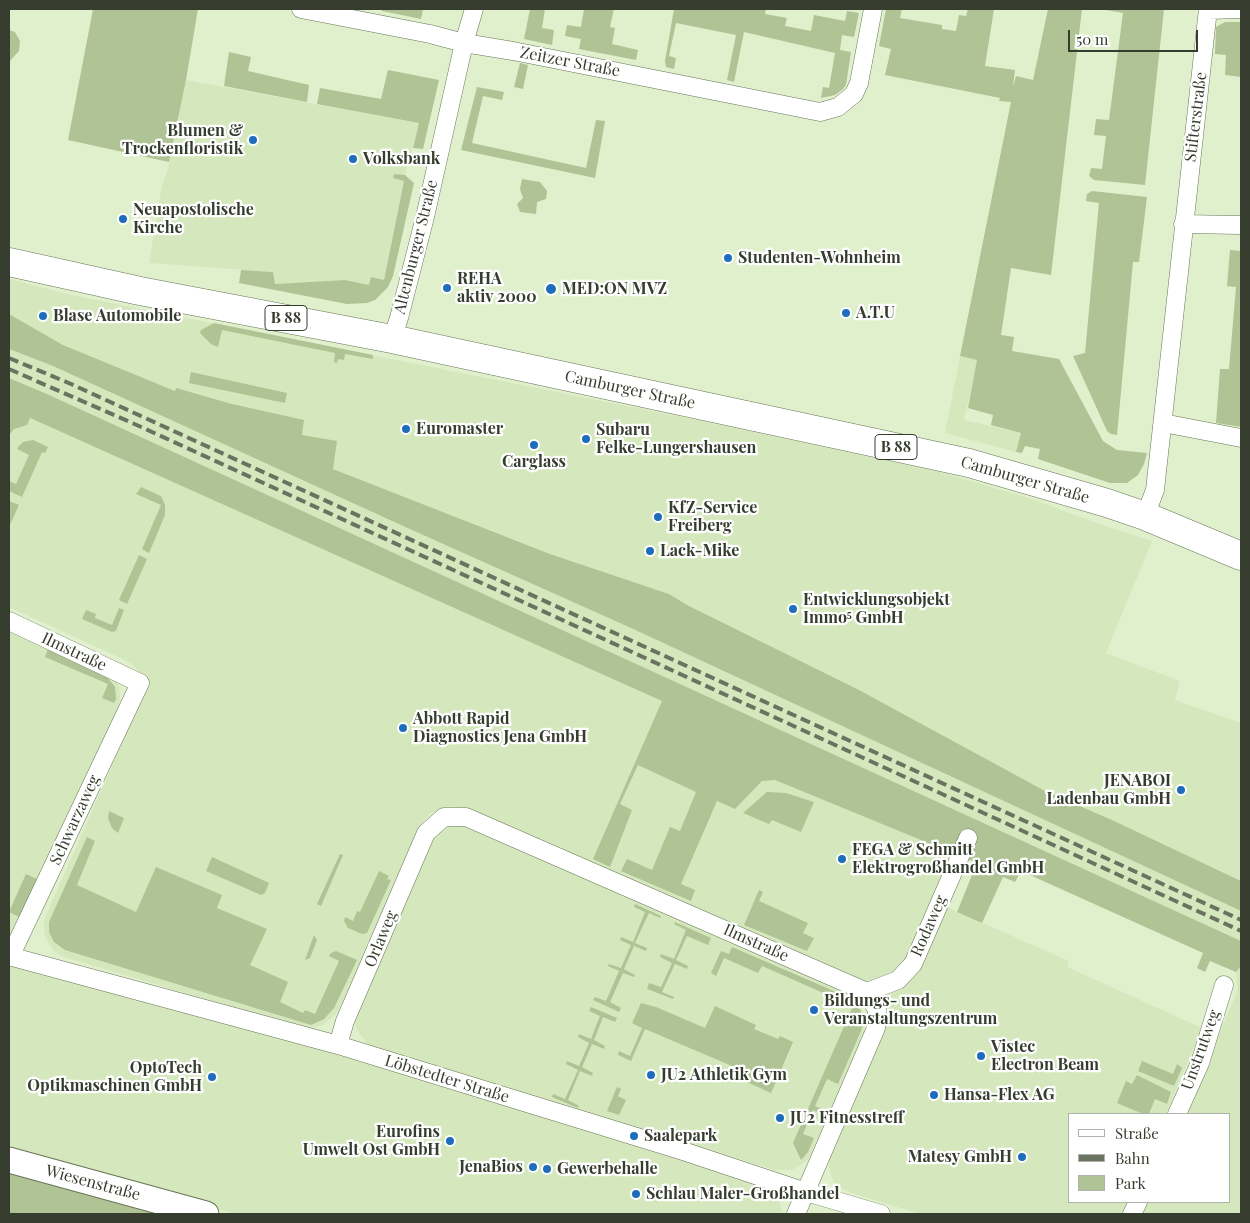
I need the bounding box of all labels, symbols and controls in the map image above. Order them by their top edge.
scale bar [1070,20,1200,52]
text: 50 m [1076,29,1108,49]
street label: Zeitzer Straße [518,43,622,81]
street label: Stifterstraße [1181,71,1211,163]
place label: Blumen & Trockenfloristik [122,121,243,159]
marker: Blumen & Trockenfloristik [247,134,259,146]
place label: Volksbank [363,149,440,169]
marker: Volksbank [347,153,359,165]
street label: Altenburger Straße [390,178,442,316]
place label: Neuapostolische Kirche [133,200,254,238]
marker: Neuapostolische Kirche [117,213,129,225]
place label: Studenten-Wohnheim [738,248,901,268]
marker: Studenten-Wohnheim [722,252,734,264]
place label: REHA aktiv 2000 [457,269,536,307]
place label: MED:ON MVZ [562,279,667,299]
marker: REHA aktiv 2000 [441,282,453,294]
marker: MED:ON MVZ [544,282,558,296]
place label: A.T.U [856,303,895,323]
place label: Blase Automobile [53,306,181,326]
road number: B 88 [265,306,307,330]
marker: A.T.U [840,307,852,319]
marker: Blase Automobile [37,310,49,322]
street label: Camburger Straße [563,367,697,413]
place label: Euromaster [416,419,503,439]
place label: Subaru Felke-Lungershausen [596,420,756,458]
marker: Euromaster [400,423,412,435]
marker: Subaru Felke-Lungershausen [580,433,592,445]
road number: B 88 [875,434,917,460]
marker: Carglass [528,439,540,451]
place label: Carglass [502,452,566,472]
street label: Camburger Straße [958,452,1092,508]
place label: KfZ-Service Freiberg [668,498,757,536]
marker: KfZ-Service Freiberg [652,511,664,523]
place label: Lack-Mike [660,541,739,561]
marker: Lack-Mike [644,545,656,557]
place label: Entwicklungsobjekt Immo⁵ GmbH [803,590,950,628]
marker: Entwicklungsobjekt Immo⁵ GmbH [787,603,799,615]
street label: Ilmstraße [38,629,110,675]
place label: Abbott Rapid Diagnostics Jena GmbH [413,709,587,747]
marker: Abbott Rapid Diagnostics Jena GmbH [397,722,409,734]
place label: JENABOI Ladenbau GmbH [1046,771,1171,809]
street label: Schwarzaweg [46,772,104,868]
marker: JENABOI Ladenbau GmbH [1175,784,1187,796]
place label: FEGA & Schmitt Elektrogroßhandel GmbH [852,840,1044,878]
marker: FEGA & Schmitt Elektrogroßhandel GmbH [836,853,848,865]
street label: Rodaweg [907,892,951,960]
street label: Orlaweg [360,908,402,970]
street label: Ilmstraße [720,920,792,966]
place label: Bildungs- und Veranstaltungszentrum [824,991,997,1029]
marker: Bildungs- und Veranstaltungszentrum [808,1004,820,1016]
street label: Unstrutweg [1178,1007,1224,1093]
place label: Vistec Electron Beam [991,1037,1099,1075]
marker: Vistec Electron Beam [975,1050,987,1062]
street label: Löbstedter Straße [382,1051,512,1107]
place label: OptoTech Optikmaschinen GmbH [27,1058,202,1096]
place label: JU2 Athletik Gym [661,1065,787,1085]
marker: JU2 Athletik Gym [645,1069,657,1081]
marker: OptoTech Optikmaschinen GmbH [206,1071,218,1083]
place label: Hansa-Flex AG [944,1085,1055,1105]
marker: Hansa-Flex AG [928,1089,940,1101]
place label: JU2 Fitnesstreff [790,1108,904,1128]
marker: JU2 Fitnesstreff [774,1112,786,1124]
legend [1068,1113,1230,1203]
place label: Eurofins Umwelt Ost GmbH [303,1122,440,1160]
text: Straße [1115,1123,1159,1143]
place label: Saalepark [644,1126,717,1146]
marker: Saalepark [628,1130,640,1142]
marker: Eurofins Umwelt Ost GmbH [444,1135,456,1147]
place label: Matesy GmbH [908,1147,1012,1167]
text: Bahn [1115,1148,1150,1168]
marker: Matesy GmbH [1016,1151,1028,1163]
place label: JenaBios [459,1157,523,1177]
place label: Gewerbehalle [557,1159,658,1179]
street label: Wiesenstraße [44,1161,142,1205]
marker: JenaBios [527,1161,539,1173]
marker: Gewerbehalle [541,1163,553,1175]
text: Park [1115,1173,1146,1193]
place label: Schlau Maler-Großhandel [646,1184,840,1204]
marker: Schlau Maler-Großhandel [630,1188,642,1200]

